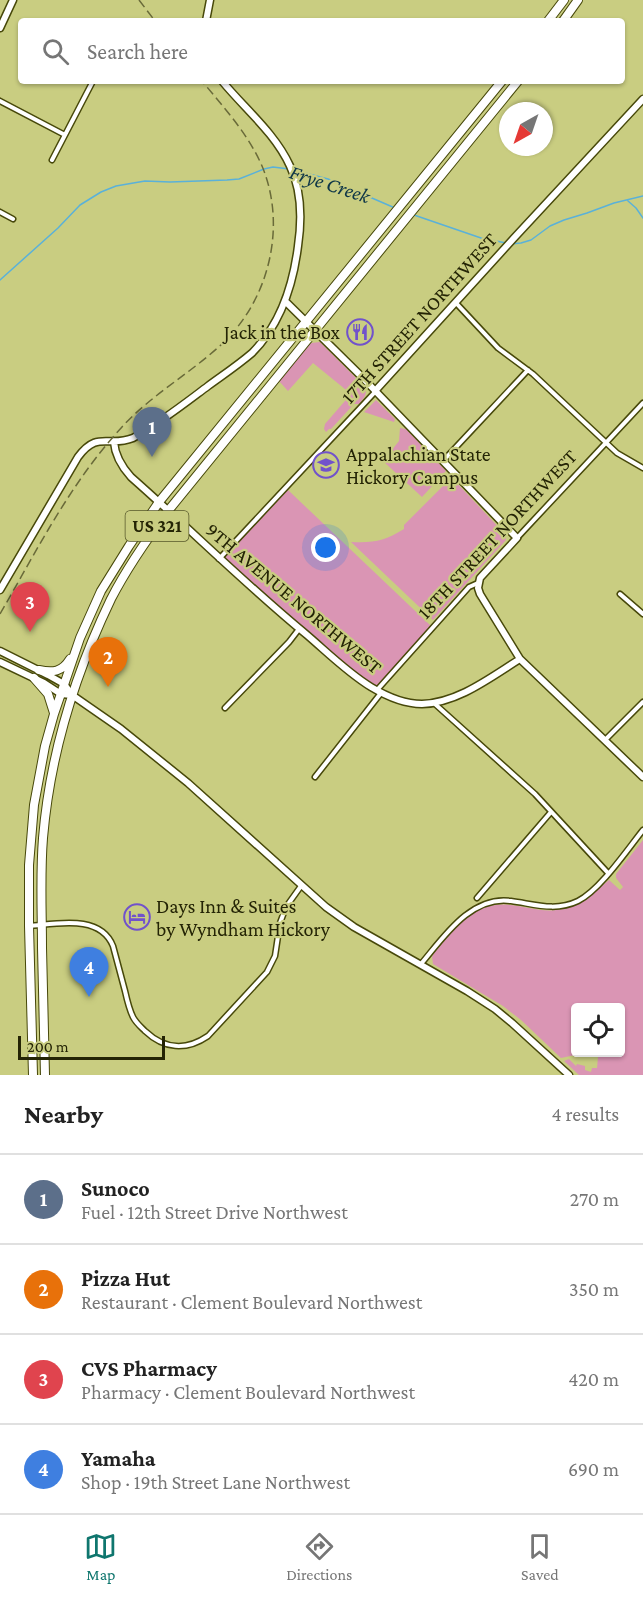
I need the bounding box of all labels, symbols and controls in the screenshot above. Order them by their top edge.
search box [18,18,625,84]
icon: search [39,35,72,68]
text: Search here [87,39,188,64]
north arrow [499,102,553,156]
water label: Frye Creek [287,160,374,208]
street label: 17TH STREET NORTHWEST [337,228,501,408]
restaurant icon: Jack in the Box [345,317,375,347]
place label: Jack in the Box [222,321,341,344]
pin: 1 [132,408,172,457]
place label: Appalachian State Hickory Campus [346,443,491,489]
street label: 18TH STREET NORTHWEST [413,445,581,623]
school or university icon: Appalachian State Hickory Campus [311,450,341,480]
road number: US 321 [126,511,188,541]
street label: 9TH AVENUE NORTHWEST [202,518,386,678]
your location [311,533,340,562]
pin: 3 [10,582,50,632]
pin: 2 [88,638,128,687]
place label: Days Inn & Suites by Wyndham Hickory [156,895,331,941]
hotel icon: Days Inn & Suites by Wyndham Hickory [122,902,152,932]
pin: 4 [70,948,109,997]
map controls [571,1003,625,1057]
button: locate [571,1003,625,1057]
scale bar [18,1033,165,1060]
text: 200 m [27,1038,69,1055]
text: Nearby [24,1100,103,1129]
text: 4 results [552,1103,619,1125]
text: Sunoco [81,1176,150,1201]
text: 1 [40,1188,47,1210]
text: 270 m [570,1188,619,1210]
text: Fuel · 12th Street Drive Northwest [81,1201,348,1223]
text: Pizza Hut [81,1266,170,1291]
text: 2 [38,1278,49,1300]
text: 350 m [569,1278,619,1300]
text: Restaurant · Clement Boulevard Northwest [81,1291,422,1313]
text: CVS Pharmacy [81,1356,217,1381]
text: 3 [39,1368,48,1390]
text: 420 m [568,1368,619,1390]
text: Pharmacy · Clement Boulevard Northwest [81,1381,415,1403]
text: Yamaha [81,1446,156,1471]
text: 4 [38,1458,49,1480]
text: 690 m [568,1458,619,1480]
text: Shop · 19th Street Lane Northwest [81,1471,350,1493]
tab: Map [84,1530,117,1583]
tab: Directions [286,1530,352,1583]
tab: Saved [521,1530,559,1583]

